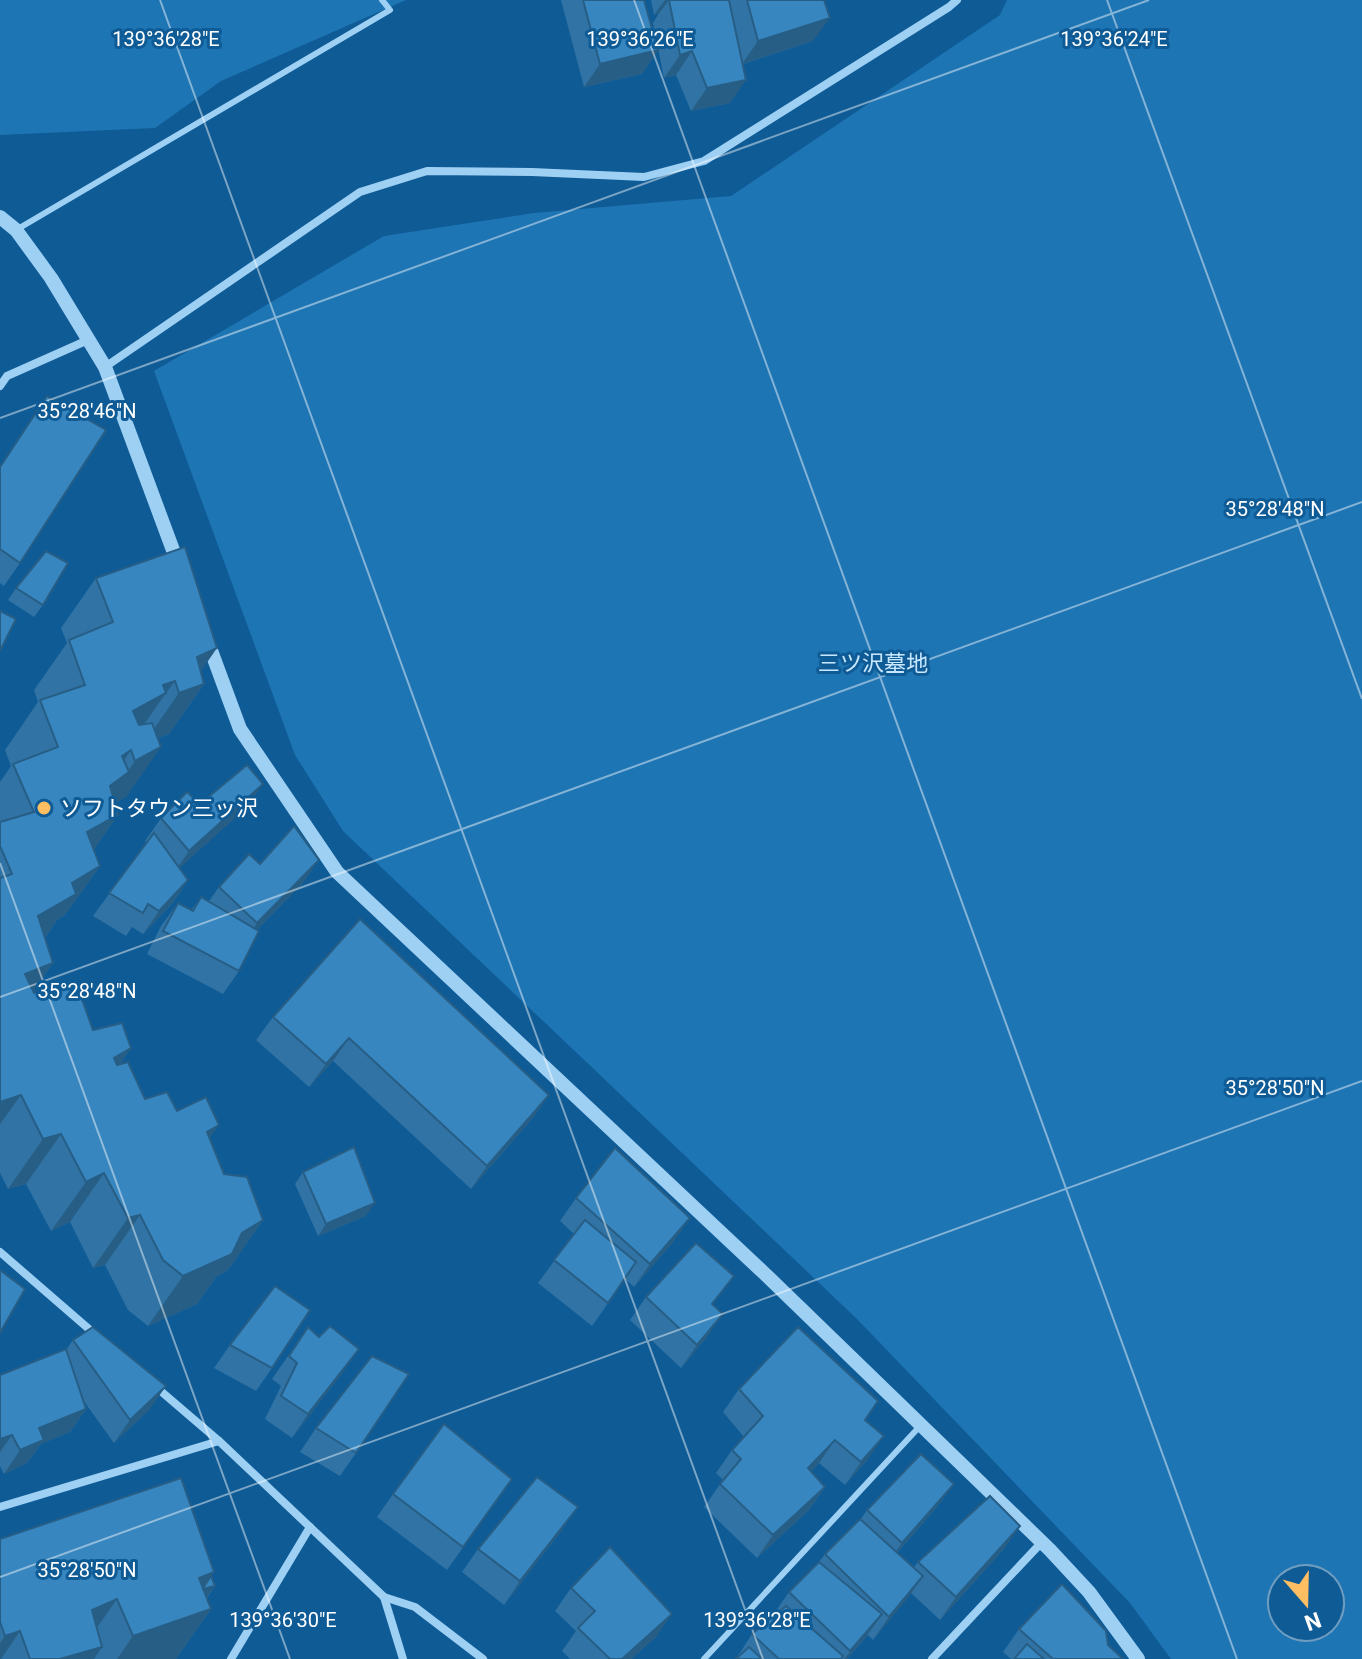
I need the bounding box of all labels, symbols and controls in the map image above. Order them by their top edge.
text: 139°36'28"E [112,27,220,51]
text: 139°36'26"E [586,27,694,51]
text: 139°36'24"E [1060,27,1168,51]
text: 35°28'46"N [37,399,137,423]
text: 35°28'48"N [1225,497,1325,521]
park label: 三ツ沢墓地 [818,651,928,676]
place label: ソフトタウン三ッ沢 [60,796,258,821]
marker: ソフトタウン三ッ沢 [35,799,53,817]
text: 35°28'48"N [37,979,137,1003]
text: 35°28'50"N [1225,1076,1325,1100]
text: 35°28'50"N [37,1558,137,1582]
north arrow [1266,1563,1346,1643]
text: N [1301,1607,1324,1636]
text: 139°36'30"E [229,1608,337,1632]
text: 139°36'28"E [703,1608,811,1632]

